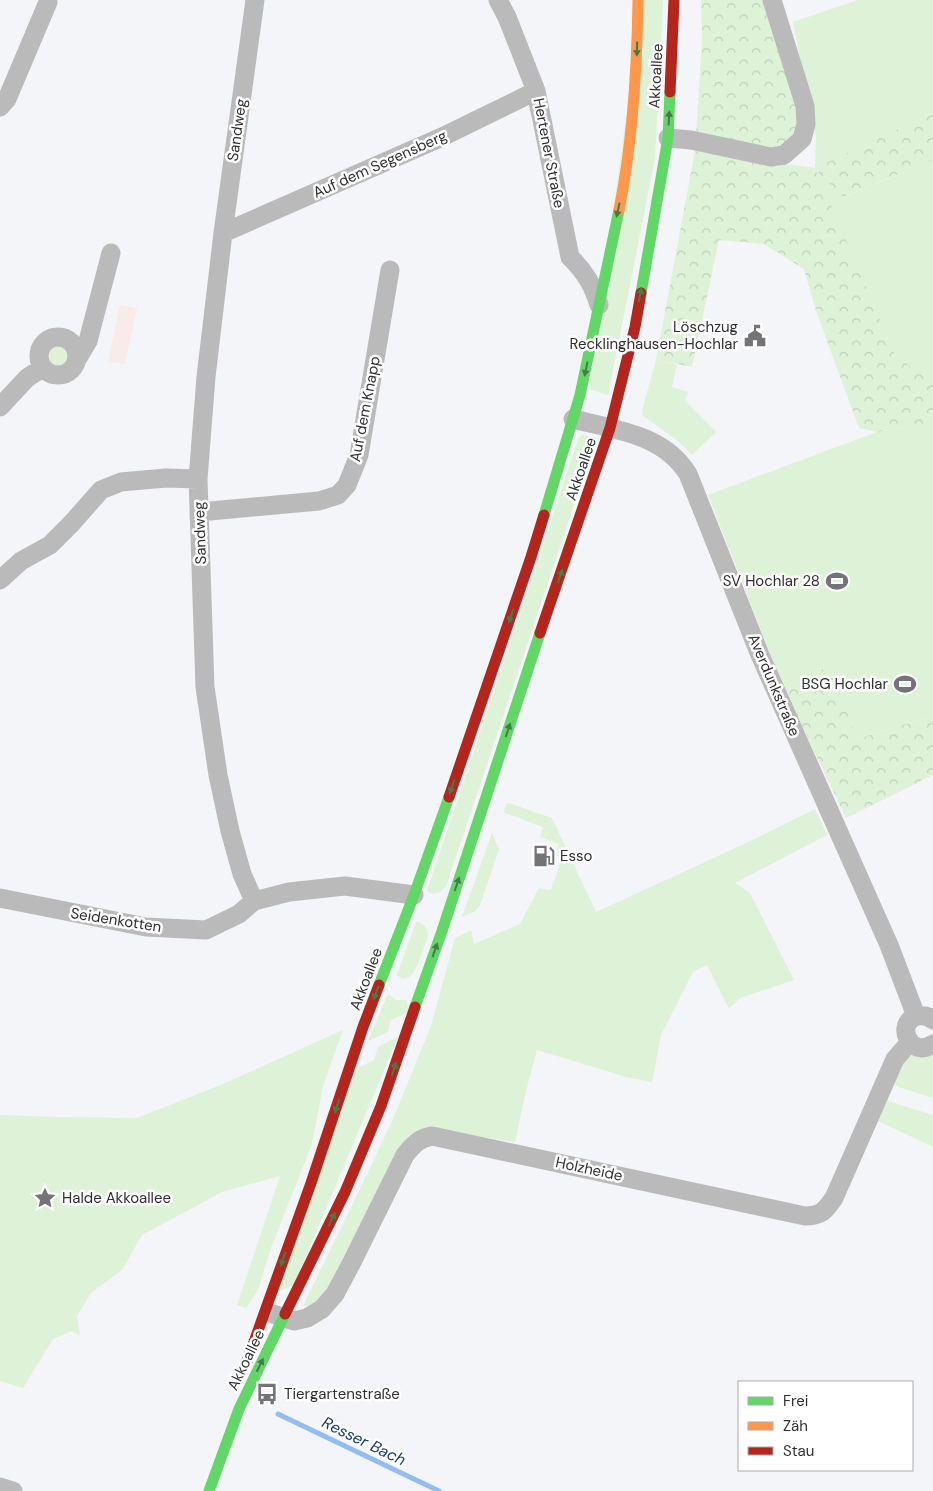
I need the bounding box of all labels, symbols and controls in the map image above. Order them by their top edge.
one-way arrow [633,41,641,57]
street label: Akkoallee [644,43,668,109]
street label: Hertener Straße [529,96,569,210]
street label: Sandweg [223,97,251,163]
one-way arrow [665,110,673,126]
street label: Auf dem Segensberg [310,126,450,202]
one-way arrow [614,202,622,218]
one-way arrow [637,287,645,303]
place label: Löschzug Recklinghausen-Hochlar [569,317,738,354]
public building icon: Löschzug Recklinghausen-Hochlar [742,323,768,349]
street label: Auf dem Knapp [345,355,385,463]
one-way arrow [581,361,589,377]
street label: Akkoallee [561,435,601,503]
street label: Sandweg [189,501,211,565]
one-way arrow [556,568,564,583]
sports icon: SV Hochlar 28 [824,568,850,594]
place label: SV Hochlar 28 [723,571,820,591]
one-way arrow [506,609,514,624]
street label: Averdunkstraße [743,631,805,739]
sports icon: BSG Hochlar [892,671,918,697]
place label: BSG Hochlar [802,674,888,694]
one-way arrow [504,722,512,737]
one-way arrow [448,779,455,794]
fuel station icon: Esso [531,843,557,869]
place label: Esso [560,846,593,866]
one-way arrow [454,877,461,892]
street label: Seidenkotten [69,903,163,937]
one-way arrow [431,942,439,957]
street label: Akkoallee [345,945,387,1013]
one-way arrow [372,986,380,1000]
one-way arrow [390,1061,398,1076]
one-way arrow [333,1099,341,1114]
street label: Holzheide [554,1152,624,1186]
place icon: Halde Akkoallee [32,1185,58,1211]
place label: Halde Akkoallee [62,1188,171,1208]
one-way arrow [328,1212,336,1226]
one-way arrow [279,1252,287,1267]
street label: Akkoallee [223,1326,269,1394]
one-way arrow [257,1358,265,1372]
bus stop icon: Tiergartenstraße [254,1381,280,1407]
legend [738,1381,913,1471]
place label: Tiergartenstraße [284,1384,400,1404]
text: Frei [783,1391,808,1411]
water label: Resser Bach [319,1412,409,1470]
text: Zäh [783,1416,808,1436]
text: Stau [783,1441,814,1461]

